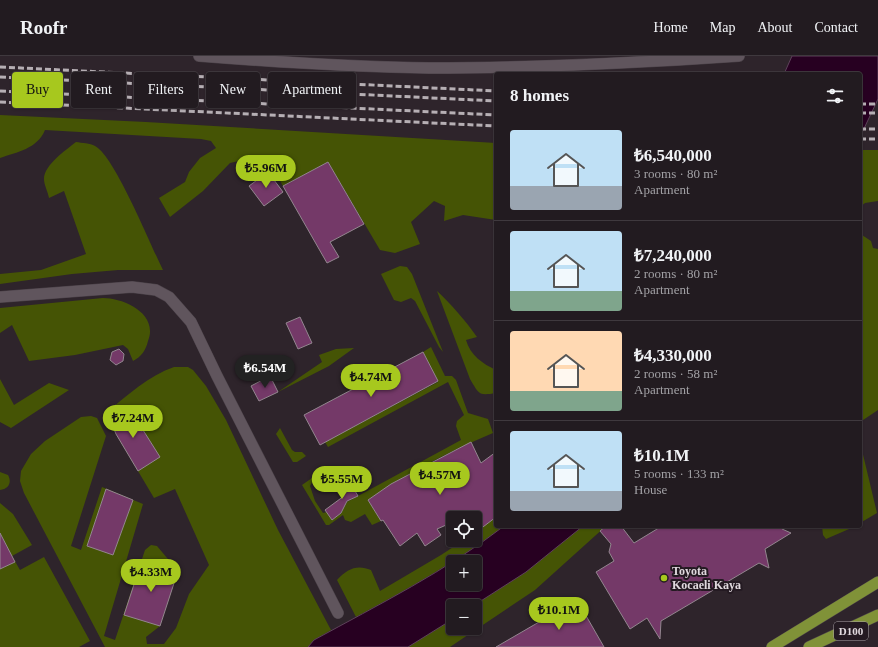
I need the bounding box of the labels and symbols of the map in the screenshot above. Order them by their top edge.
pin: ₺5.96M [233,155,299,189]
pin: ₺6.54M [232,355,298,389]
pin: ₺4.74M [338,364,404,398]
pin: ₺7.24M [100,405,166,439]
pin: ₺4.57M [407,462,473,496]
pin: ₺5.55M [309,466,375,500]
pin: ₺4.33M [118,559,184,593]
place label: Toyota Kocaeli Kaya [672,564,741,592]
marker: Toyota Kocaeli Kaya [659,573,669,583]
pin: ₺10.1M [526,597,592,631]
road number: D100 [834,622,868,640]

